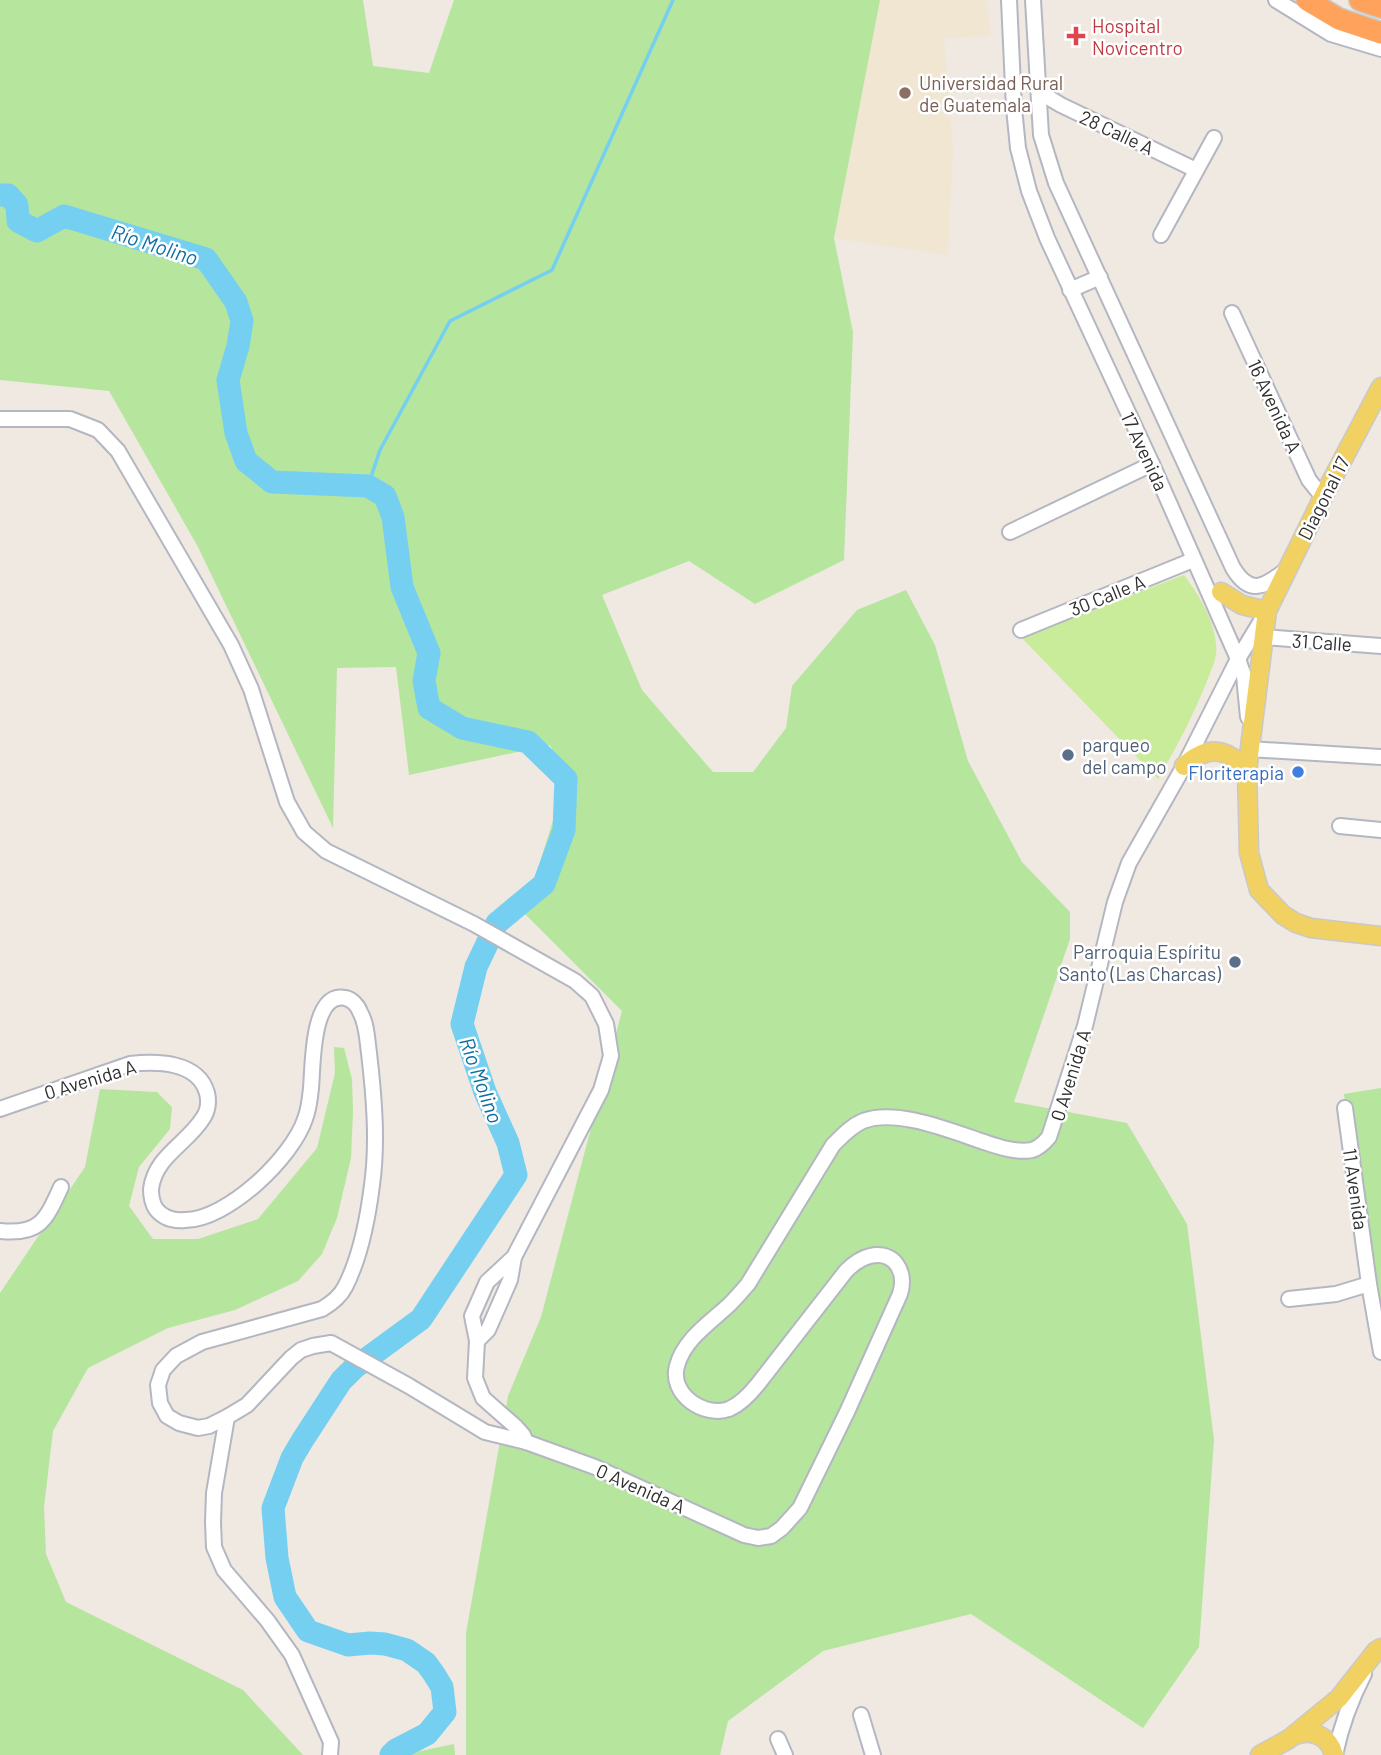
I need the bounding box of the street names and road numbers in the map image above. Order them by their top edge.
street label: 28 Calle A [1076,105,1158,159]
street label: 16 Avenida A [1243,356,1307,456]
street label: 17 Avenida [1117,408,1173,494]
street label: Diagonal 17 [1292,452,1354,544]
street label: 30 Calle A [1066,569,1148,621]
street label: 31 Calle [1291,628,1353,656]
street label: 0 Avenida A [1045,1026,1095,1124]
street label: 0 Avenida A [41,1054,139,1104]
street label: 11 Avenida [1339,1147,1373,1231]
street label: 0 Avenida A [593,1458,689,1518]

